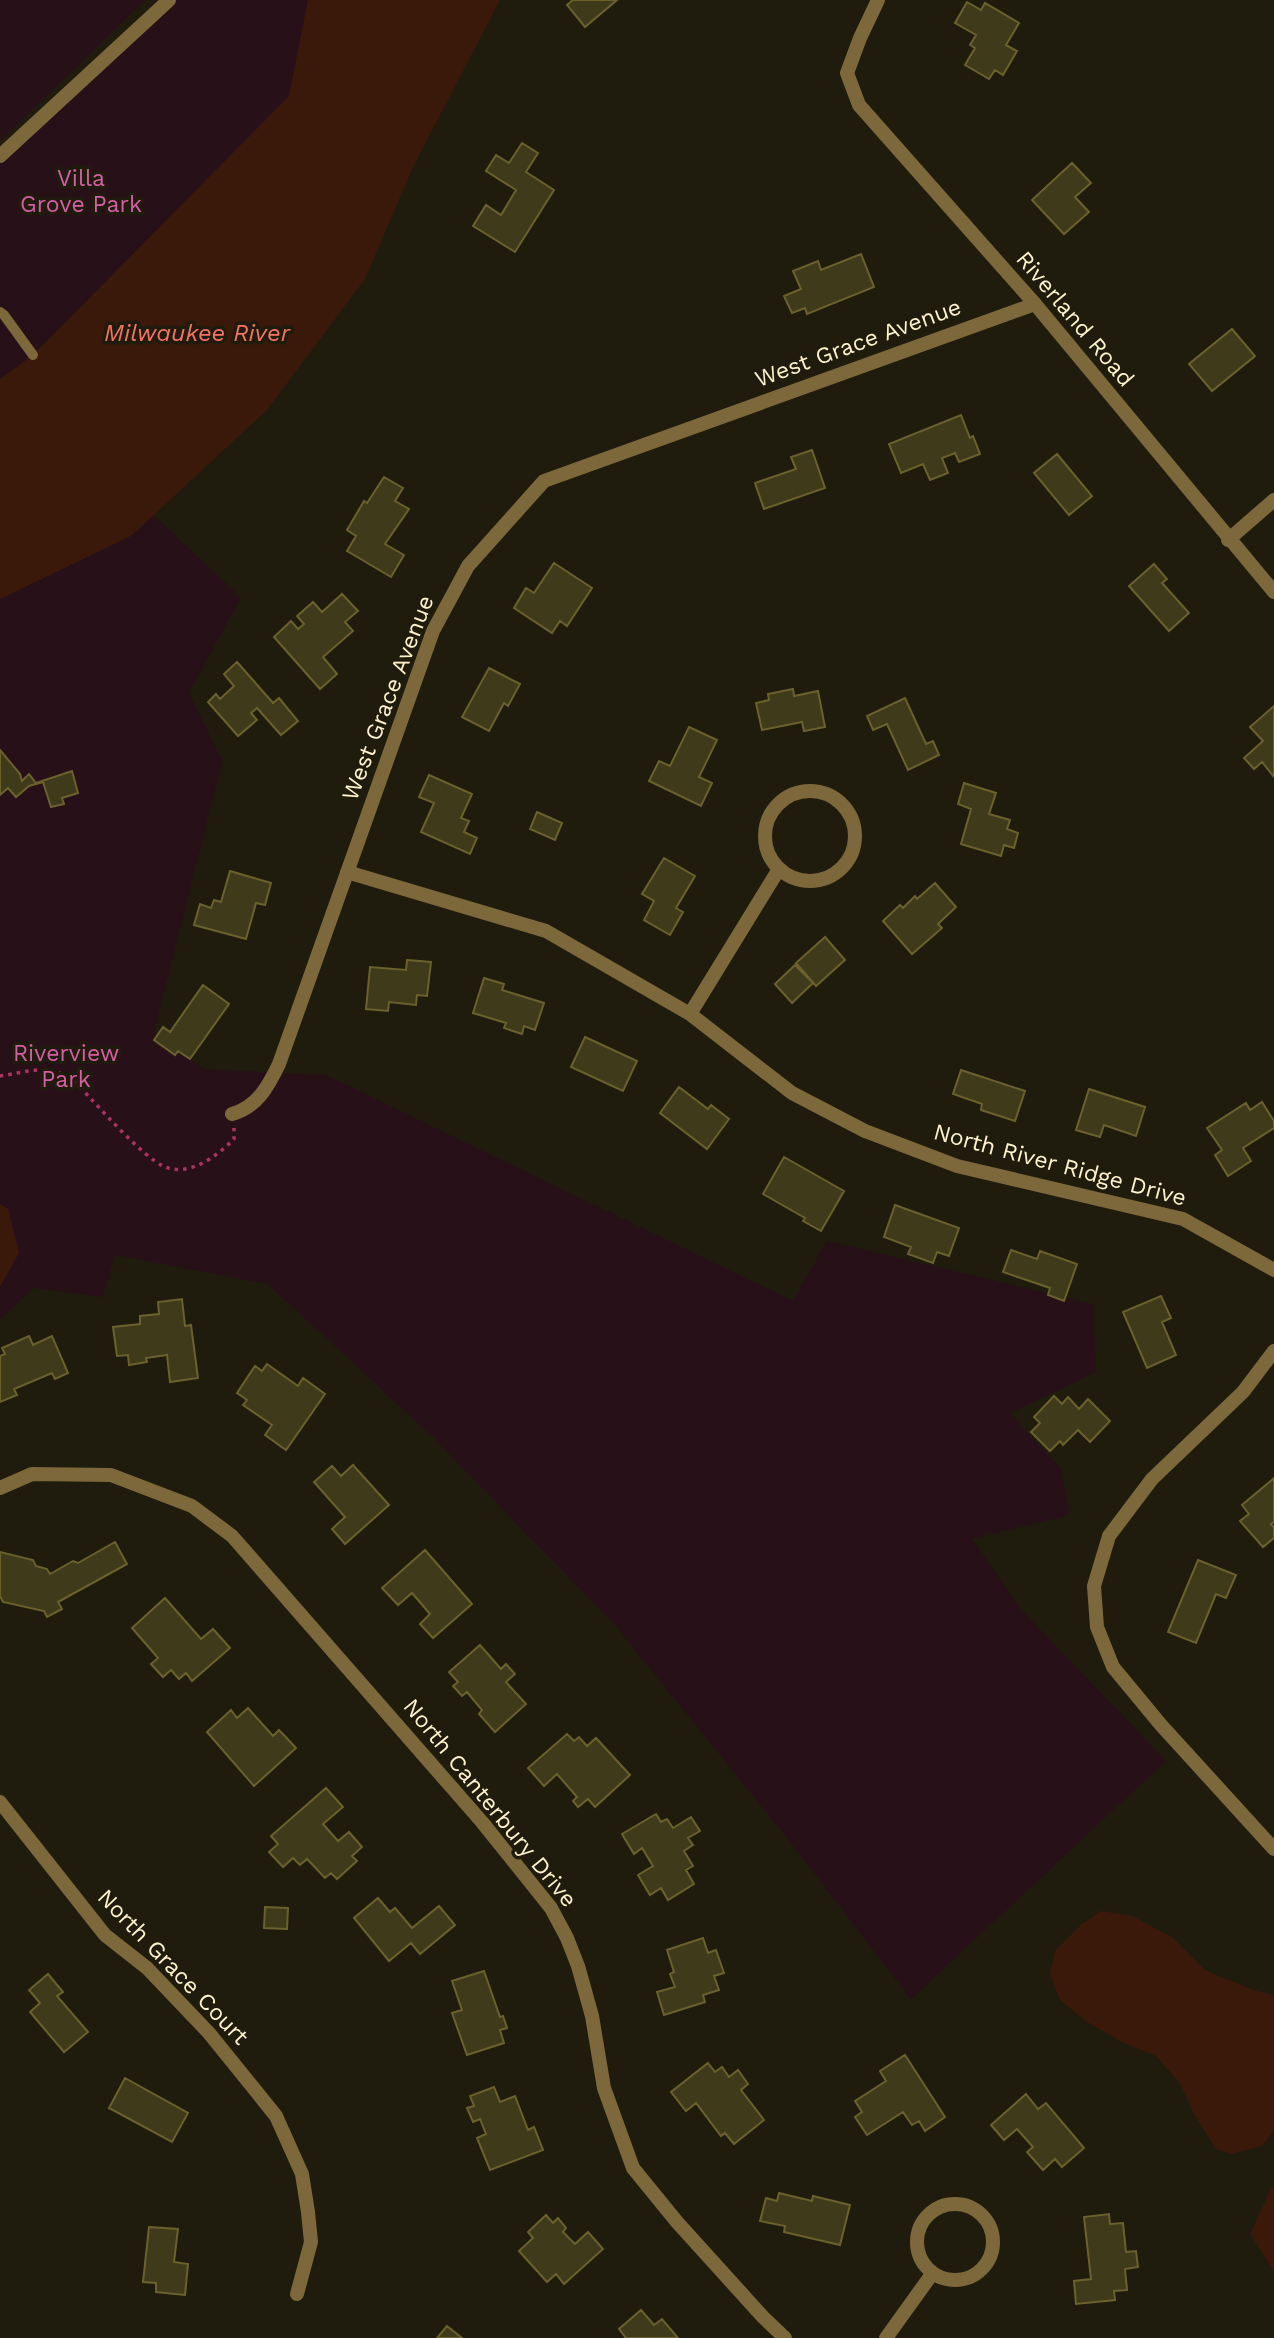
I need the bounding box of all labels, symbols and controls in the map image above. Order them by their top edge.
park label: Villa Grove Park [20,165,142,218]
street label: Riverland Road [1010,246,1140,392]
street label: West Grace Avenue [751,293,965,393]
water label: Milwaukee River [104,319,292,347]
street label: West Grace Avenue [336,592,440,804]
park label: Riverview Park [13,1040,119,1093]
street label: North River Ridge Drive [931,1118,1189,1212]
street label: North Canterbury Drive [398,1693,582,1913]
street label: North Grace Court [92,1884,254,2051]

